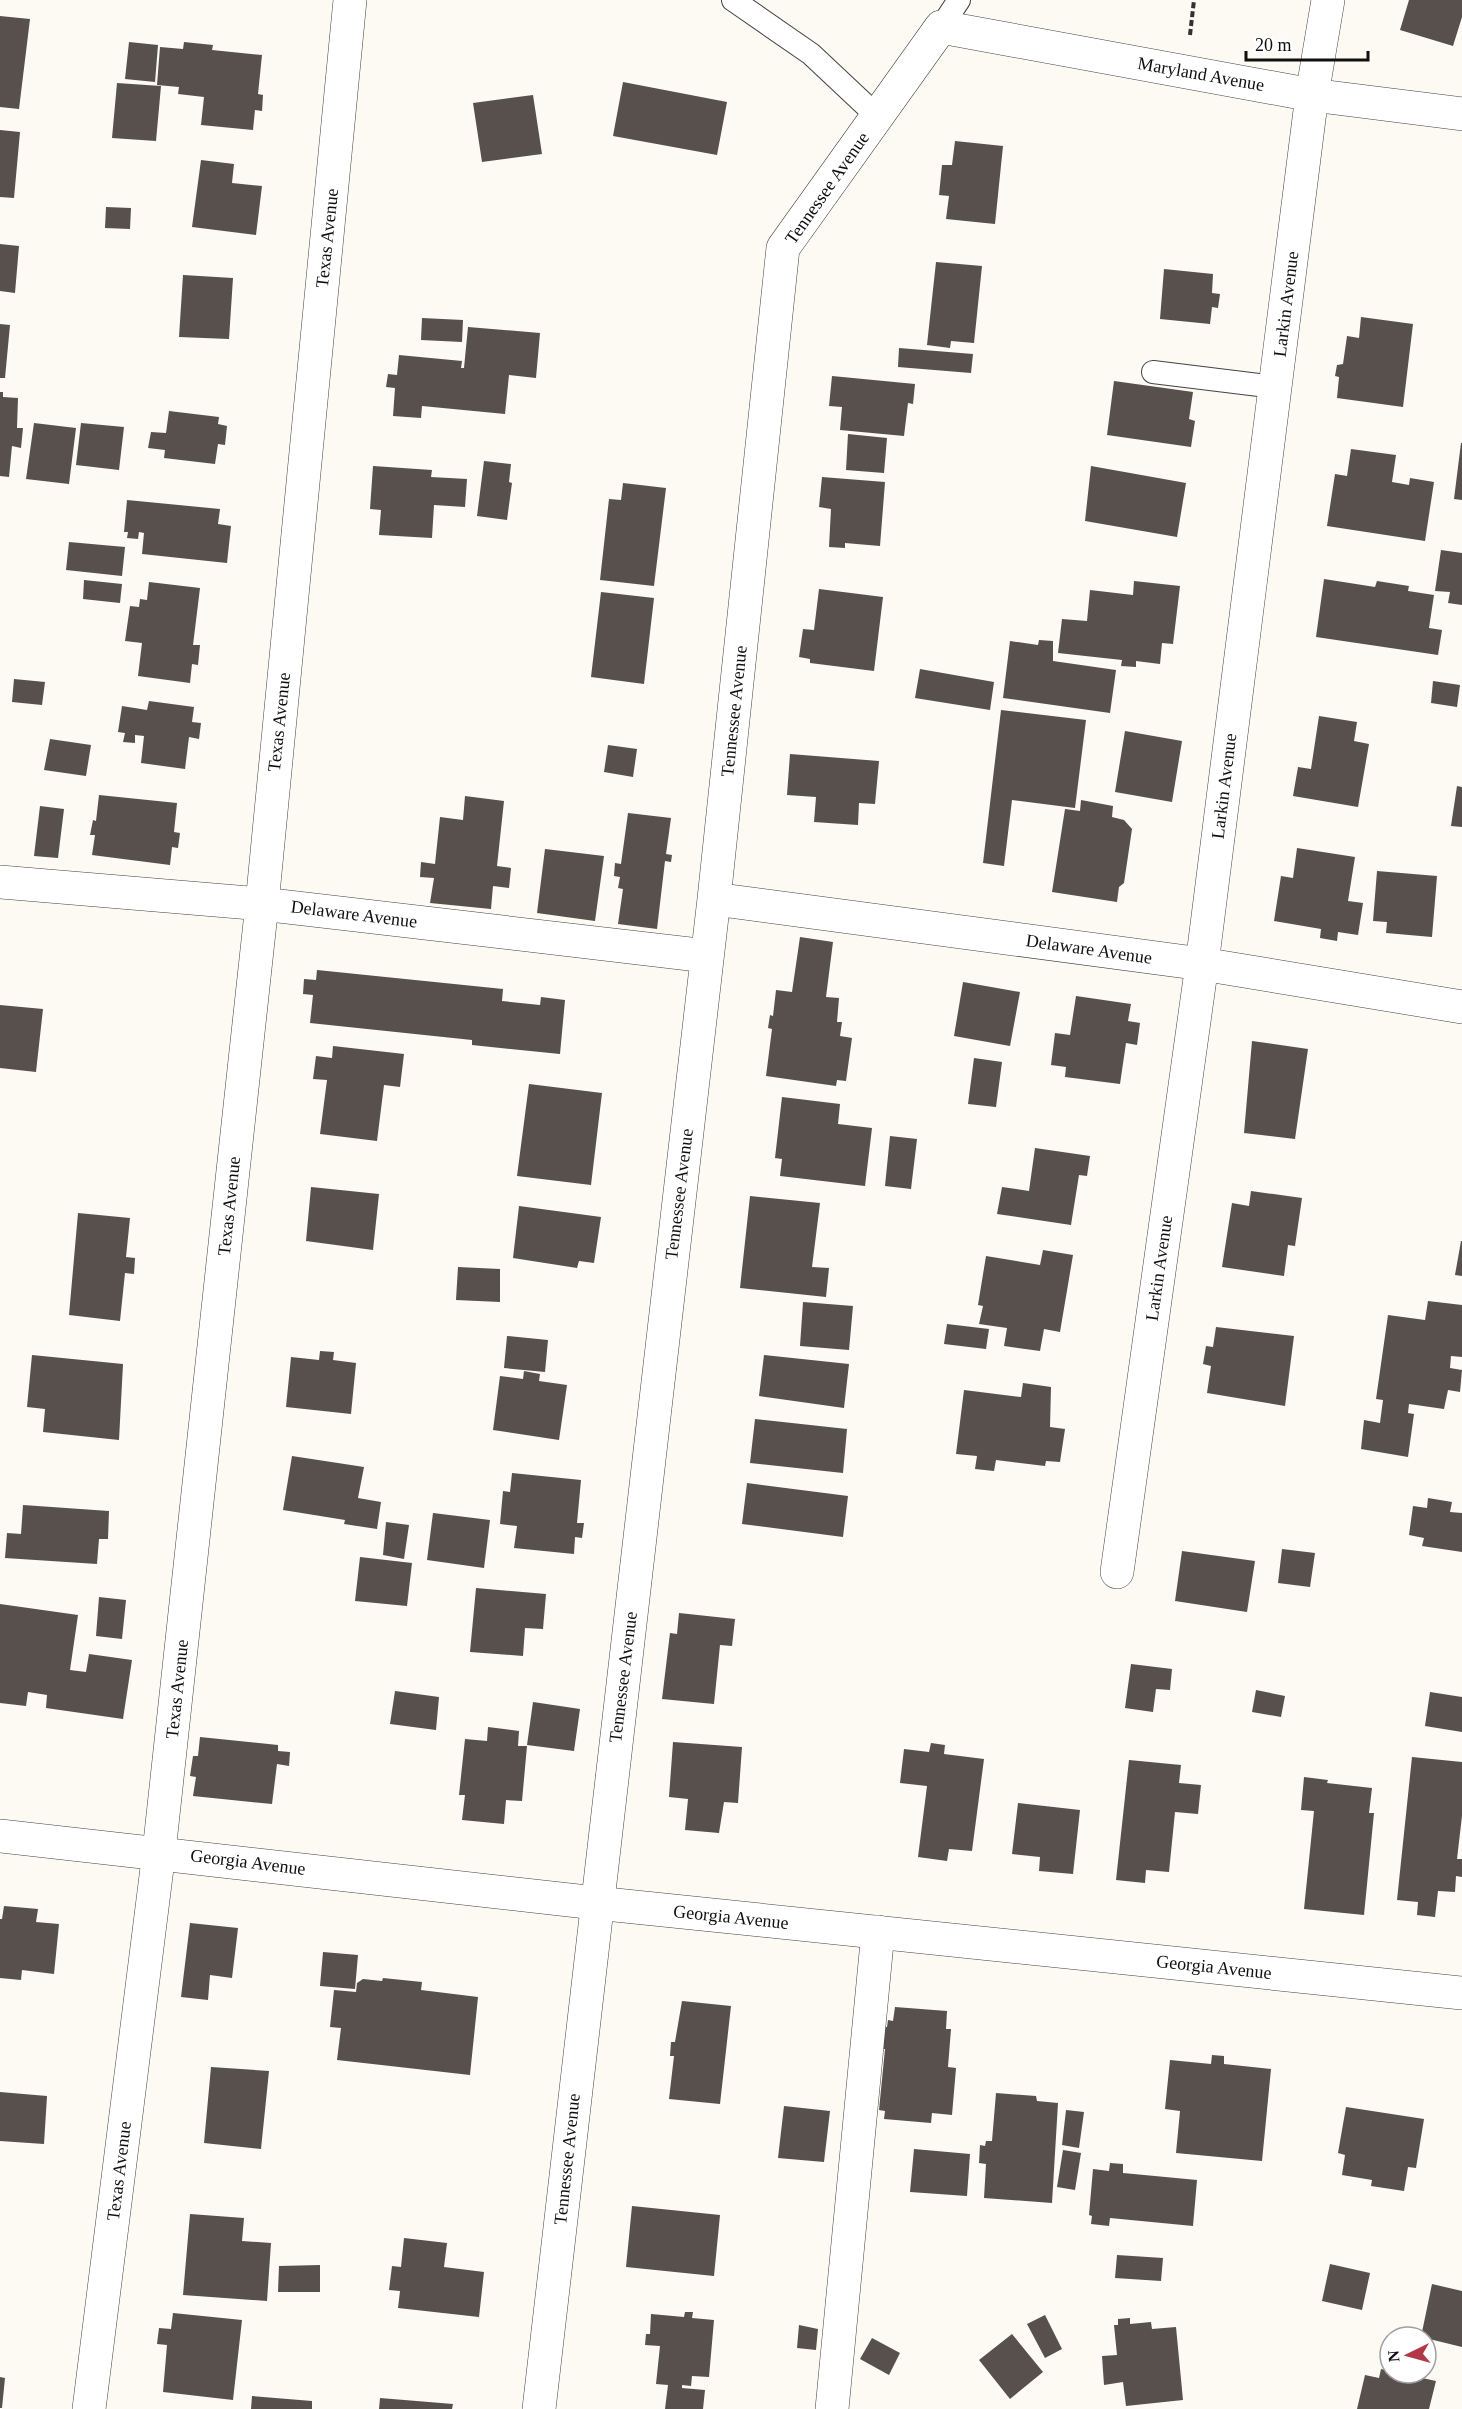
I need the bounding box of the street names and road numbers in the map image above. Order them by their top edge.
street label: Maryland Avenue [1136,53,1266,95]
street label: Tennessee Avenue [781,128,873,248]
street label: Texas Avenue [312,187,342,289]
street label: Larkin Avenue [1270,250,1302,358]
street label: Tennessee Avenue [717,644,751,778]
street label: Texas Avenue [264,671,294,773]
street label: Larkin Avenue [1208,732,1240,840]
street label: Delaware Avenue [290,896,418,932]
street label: Delaware Avenue [1025,930,1153,968]
street label: Tennessee Avenue [661,1127,697,1261]
street label: Texas Avenue [214,1155,244,1257]
street label: Larkin Avenue [1142,1214,1176,1322]
street label: Tennessee Avenue [605,1610,641,1744]
street label: Texas Avenue [162,1638,192,1740]
street label: Georgia Avenue [189,1845,307,1879]
street label: Georgia Avenue [672,1901,790,1933]
street label: Georgia Avenue [1155,1951,1273,1983]
street label: Tennessee Avenue [550,2092,584,2226]
street label: Texas Avenue [103,2120,135,2222]

